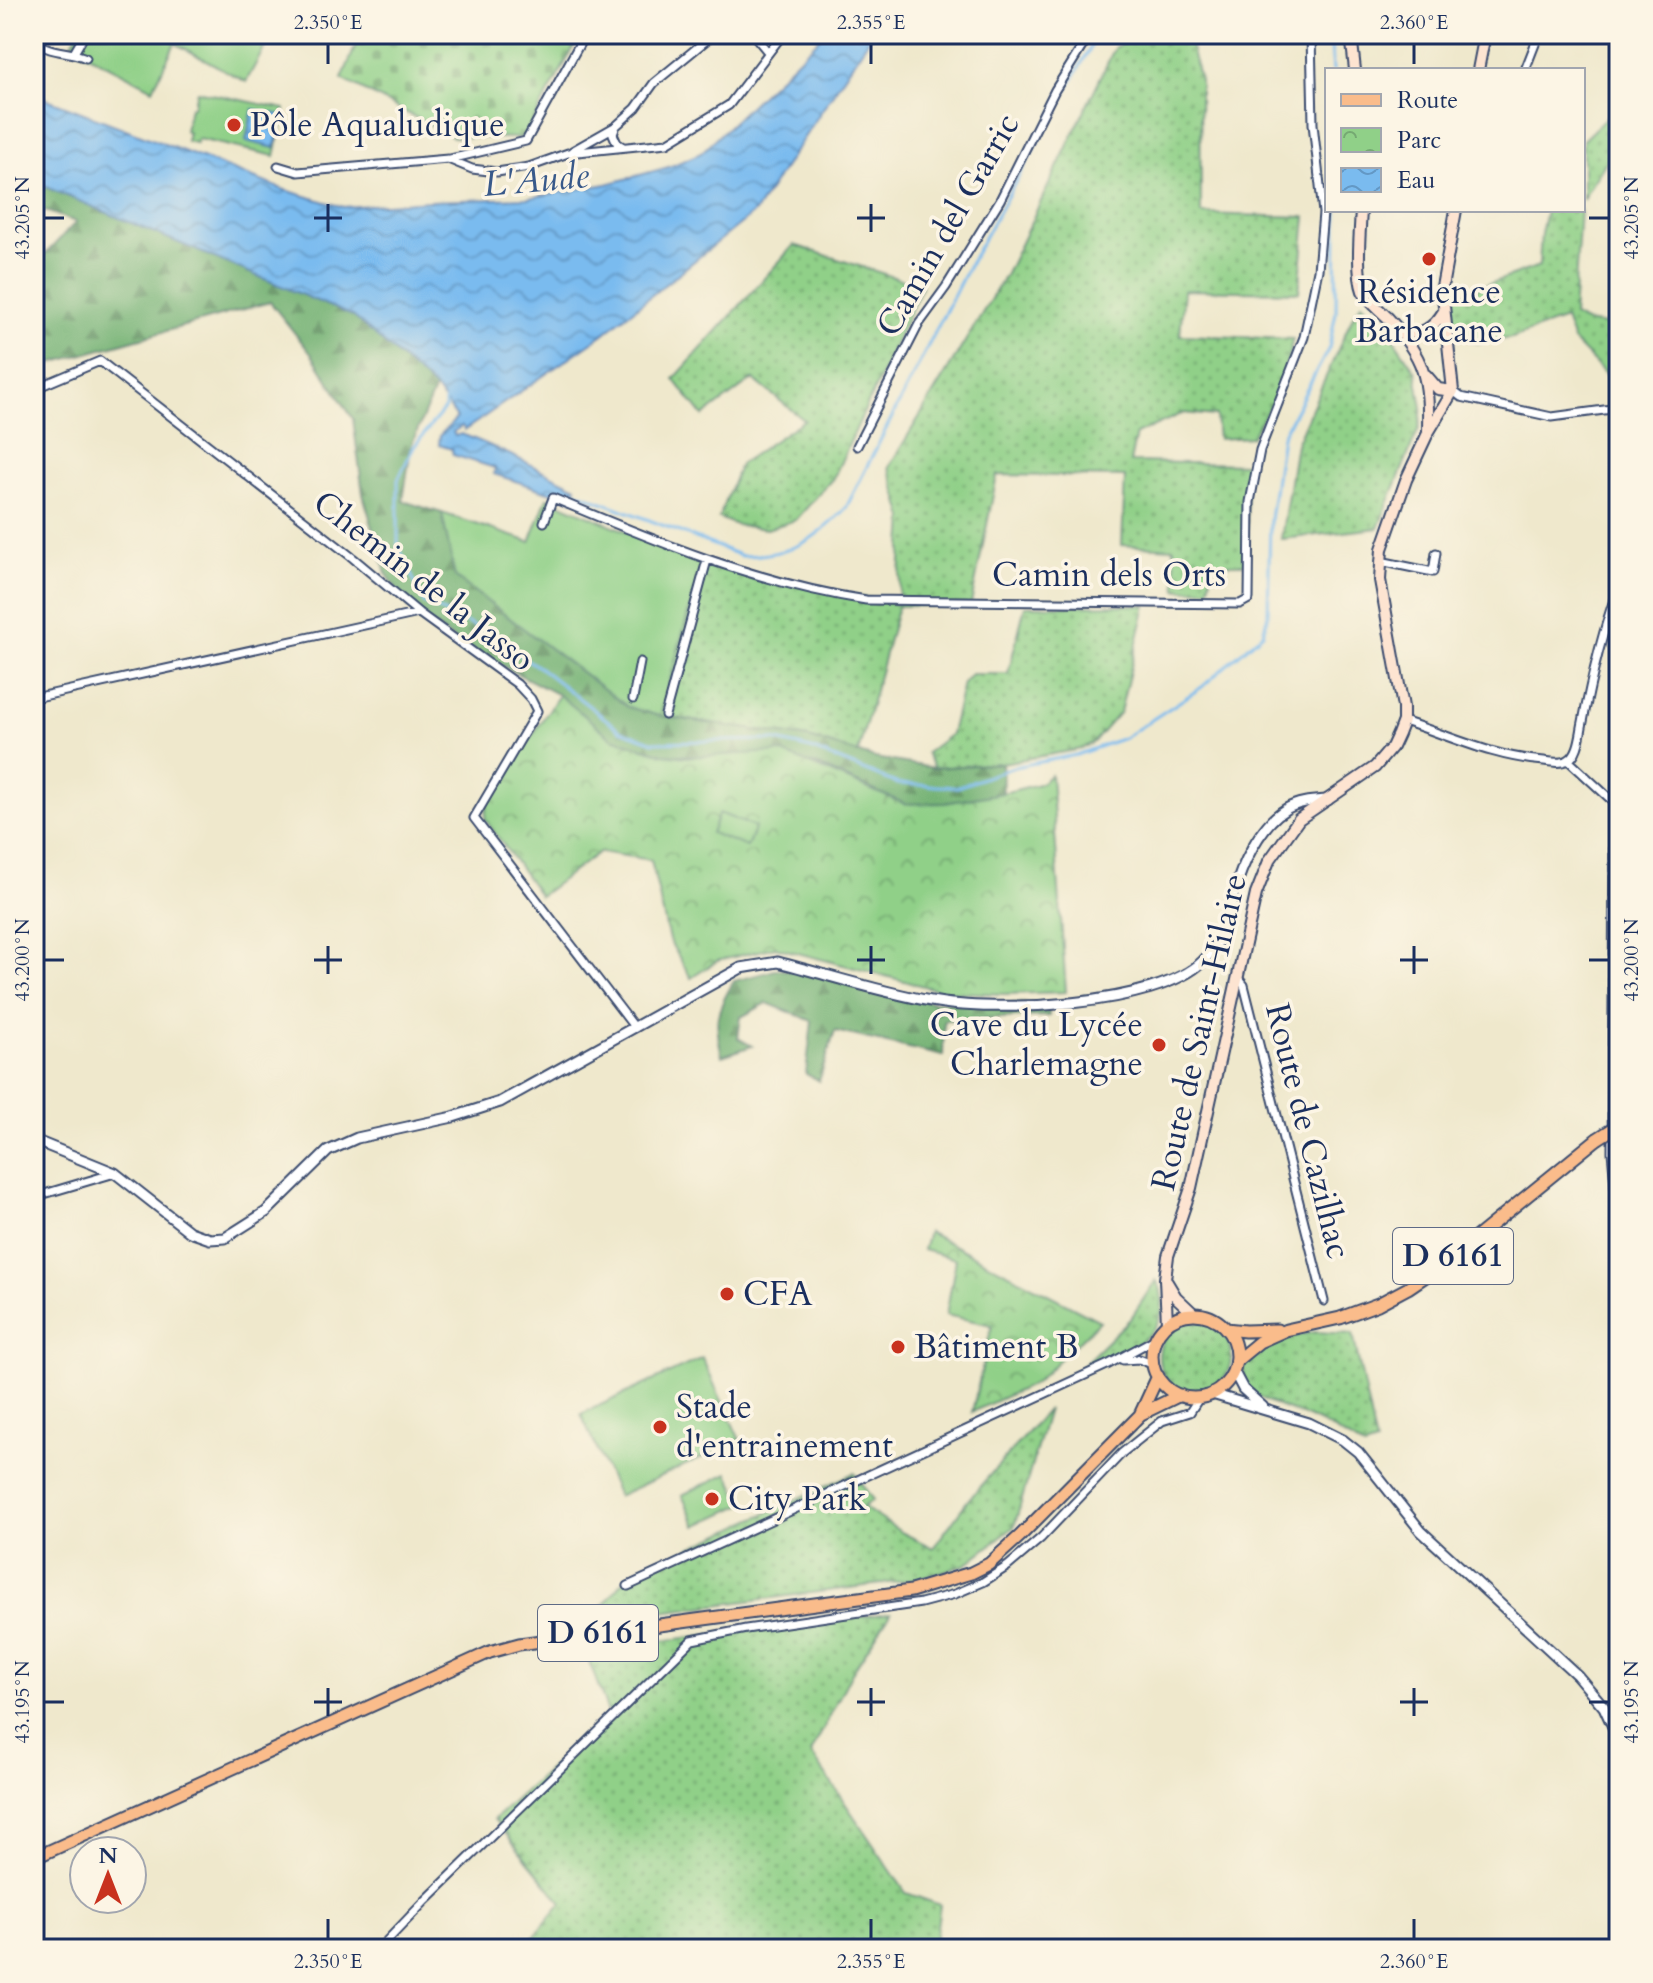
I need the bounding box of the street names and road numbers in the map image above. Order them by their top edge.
street label: Camin del Garric [866,105,1030,345]
street label: Chemin de la Jasso [304,480,544,682]
street label: Camin dels Orts [992,552,1226,598]
street label: Route de Saint-Hilaire [1140,869,1258,1195]
street label: Route de Cazilhac [1254,999,1362,1263]
road number: D 6161 [1393,1228,1513,1284]
road number: D 6161 [538,1605,658,1661]

